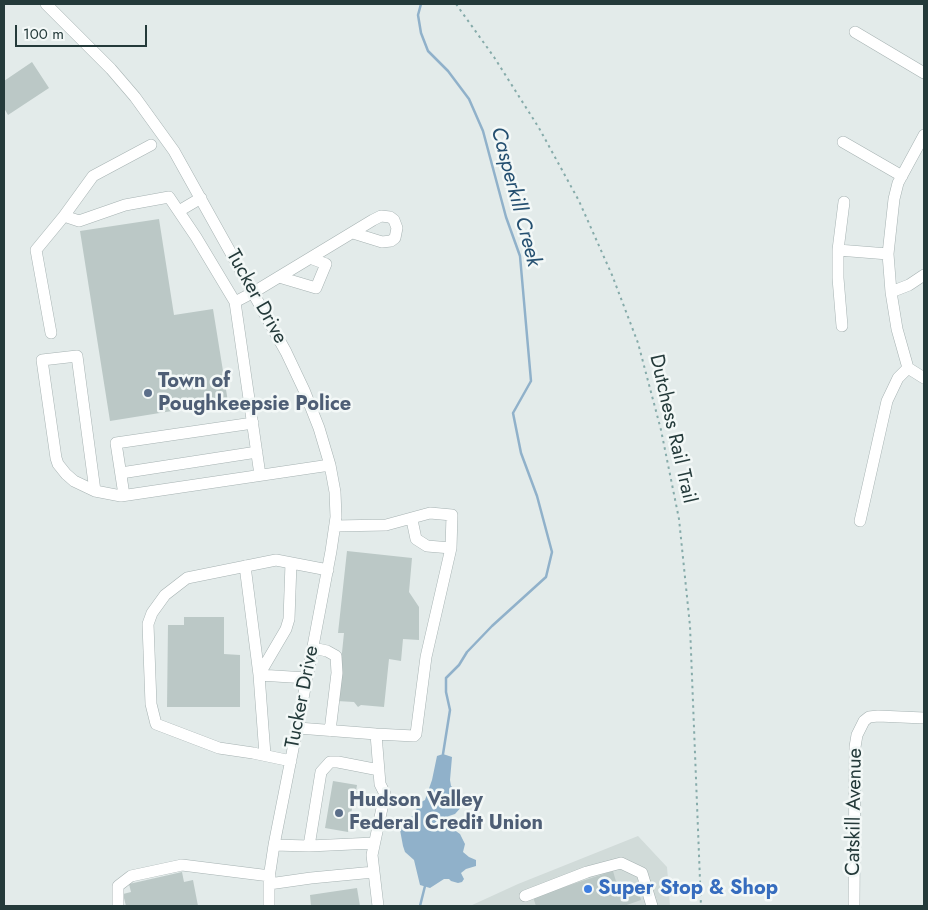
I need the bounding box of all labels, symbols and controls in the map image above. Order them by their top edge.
scale bar [18,15,150,47]
text: 100 m [23,23,64,45]
water label: Casperkill Creek [484,124,546,270]
street label: Tucker Drive [220,246,292,348]
street label: Dutchess Rail Trail [643,352,701,506]
place label: Town of Poughkeepsie Police [158,370,351,417]
marker: Town of Poughkeepsie Police [142,387,154,399]
street label: Tucker Drive [281,644,325,750]
street label: Catskill Avenue [842,748,868,876]
place label: Hudson Valley Federal Credit Union [349,789,543,836]
marker: Hudson Valley Federal Credit Union [333,807,345,819]
place label: Super Stop & Shop [598,877,778,901]
marker: Super Stop & Shop [582,883,594,895]

